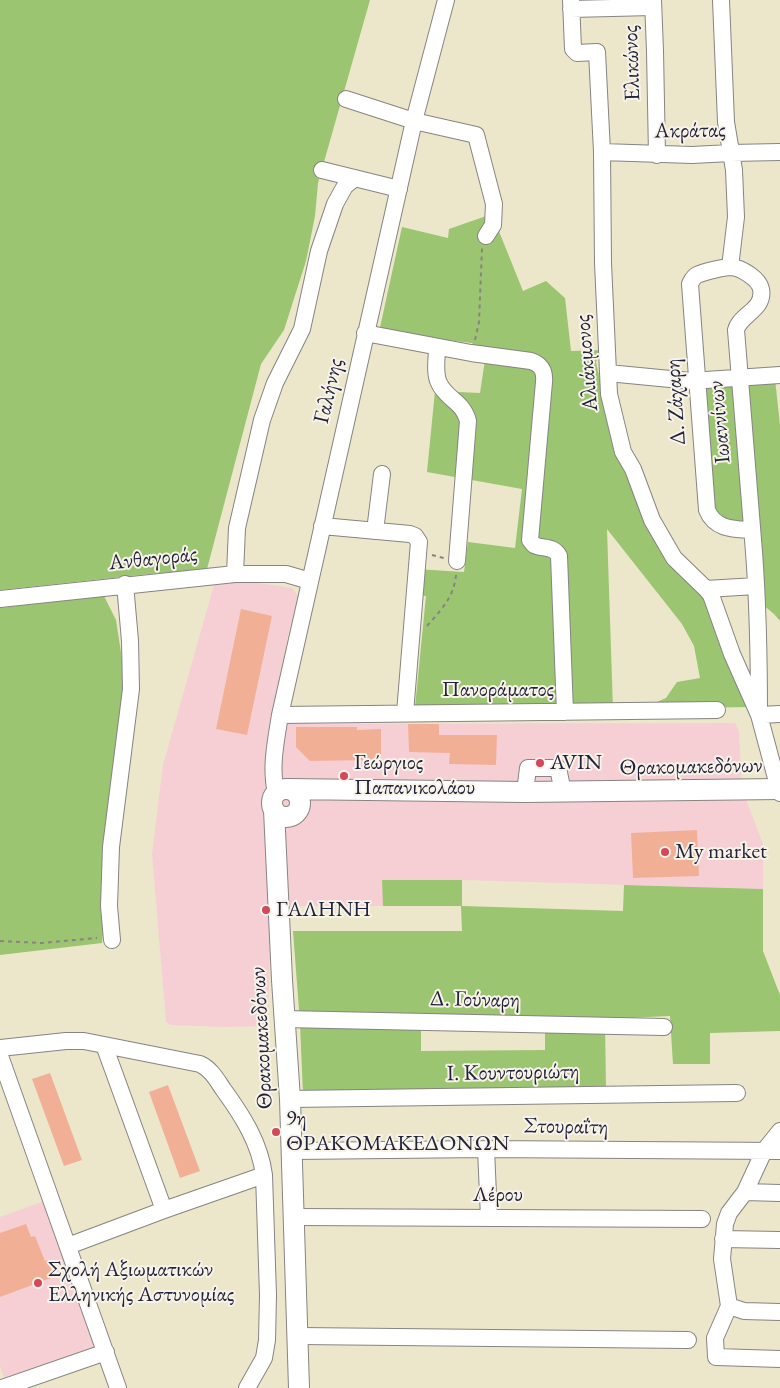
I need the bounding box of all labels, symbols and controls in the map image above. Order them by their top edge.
street label: Ελικώνος [617,25,647,101]
street label: Ακράτας [654,117,726,145]
street label: Αλιάκμονος [570,314,604,412]
street label: Γαλήνης [309,356,349,426]
street label: Δ. Ζάχαρη [660,358,692,446]
street label: Ιωαννίνων [703,379,737,465]
street label: Ανθαγοράς [108,541,198,577]
street label: Πανοράματος [442,677,554,703]
place label: Γεώργιος Παπανικολάου [354,750,475,801]
place label: AVIN [550,750,602,776]
street label: Θρακομακεδόνων [619,753,763,781]
marker: AVIN [534,757,546,769]
marker: Γεώργιος Παπανικολάου [338,770,350,782]
place label: My market [675,839,767,865]
marker: My market [659,846,671,858]
place label: ΓΑΛΗΝΗ [276,897,371,923]
marker: ΓΑΛΗΝΗ [260,904,272,916]
street label: Θρακομακεδόνων [245,966,279,1110]
street label: Δ. Γούναρη [430,986,520,1014]
street label: Ι. Κουντουριώτη [446,1059,580,1087]
place label: 9η ΘΡΑΚΟΜΑΚΕΔΟΝΩΝ [286,1106,509,1158]
street label: Στουραΐτη [524,1113,608,1141]
marker: 9η ΘΡΑΚΟΜΑΚΕΔΟΝΩΝ [270,1126,282,1138]
street label: Λέρου [473,1182,523,1208]
place label: Σχολή Αξιωματικών Ελληνικής Αστυνομίας [48,1257,234,1308]
marker: Σχολή Αξιωματικών Ελληνικής Αστυνομίας [32,1277,44,1289]

